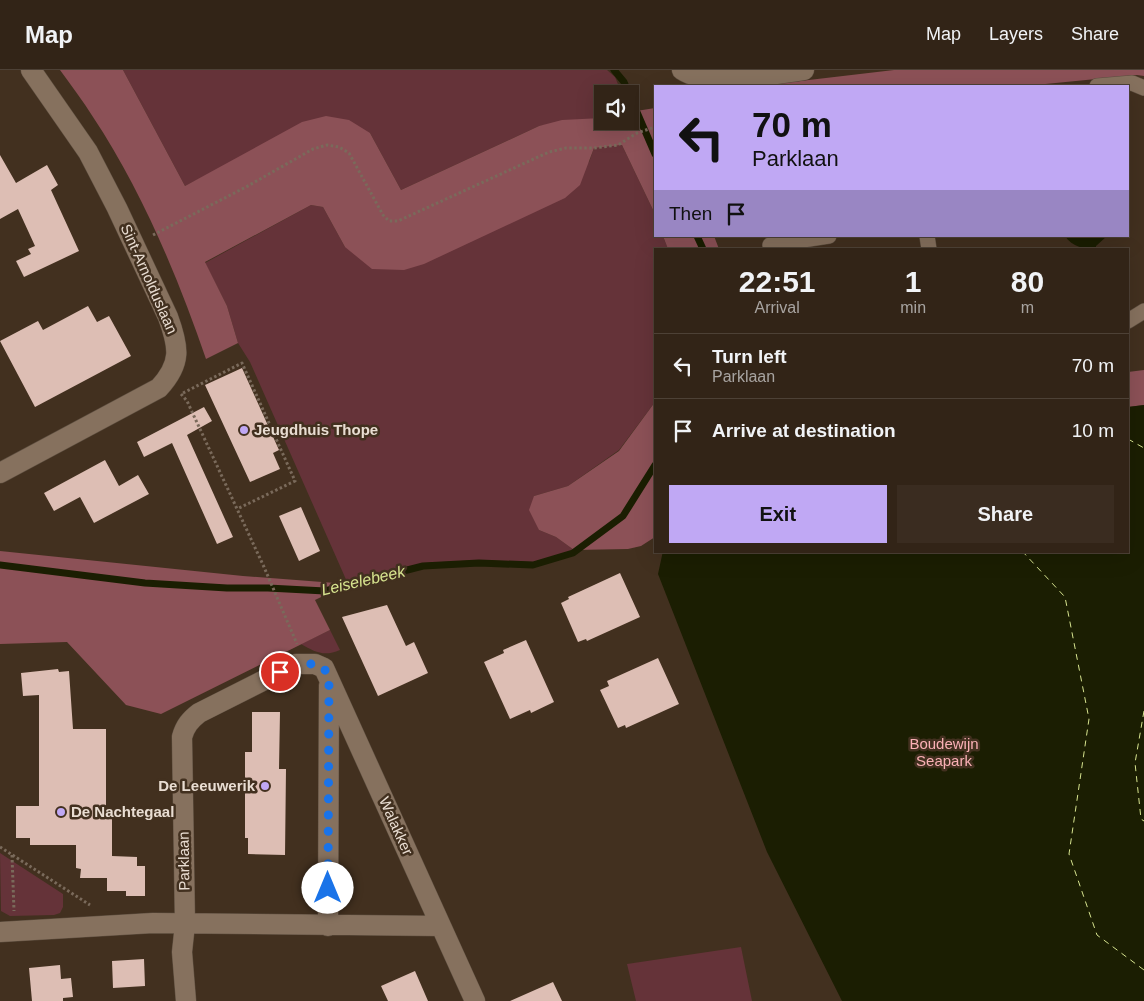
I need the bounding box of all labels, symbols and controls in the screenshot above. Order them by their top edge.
text: Map [25,21,73,48]
text: Map [926,24,961,44]
text: Layers [989,24,1043,44]
text: Share [1071,24,1119,44]
map controls [594,85,639,130]
button: sound [594,85,639,130]
icon: left [669,105,734,170]
text: 70 m [752,105,832,144]
text: Parklaan [752,146,839,171]
icon: arrive [722,200,750,228]
text: Then [669,203,712,224]
street label: Sint-Arnolduslaan [118,221,181,336]
text: 22:51 [739,265,816,298]
text: 1 [905,265,922,298]
text: 80 [1011,265,1044,298]
text: Arrival [754,299,800,316]
text: min [900,299,926,316]
text: m [1021,299,1034,316]
text: Turn left [712,346,787,367]
icon: left [669,352,697,380]
text: 70 m [1072,355,1114,376]
text: Parklaan [712,368,775,385]
icon: arrive [669,417,697,445]
text: Arrive at destination [712,420,896,441]
text: 10 m [1072,420,1114,441]
place label: Jeugdhuis Thope [254,421,378,438]
marker: Jeugdhuis Thope [238,424,250,436]
button: Exit [669,485,887,543]
button: Share [897,485,1114,543]
water label: Leiselebeek [320,562,408,598]
pin [259,651,301,693]
icon: arrive [266,658,294,686]
park label: Boudewijn Seapark [909,735,979,769]
place label: De Leeuwerik [158,777,256,794]
marker: De Leeuwerik [259,780,271,792]
street label: Walakker [376,794,417,858]
place label: De Nachtegaal [71,803,174,820]
marker: De Nachtegaal [55,806,67,818]
street label: Parklaan [174,831,193,891]
position arrow [301,861,353,913]

